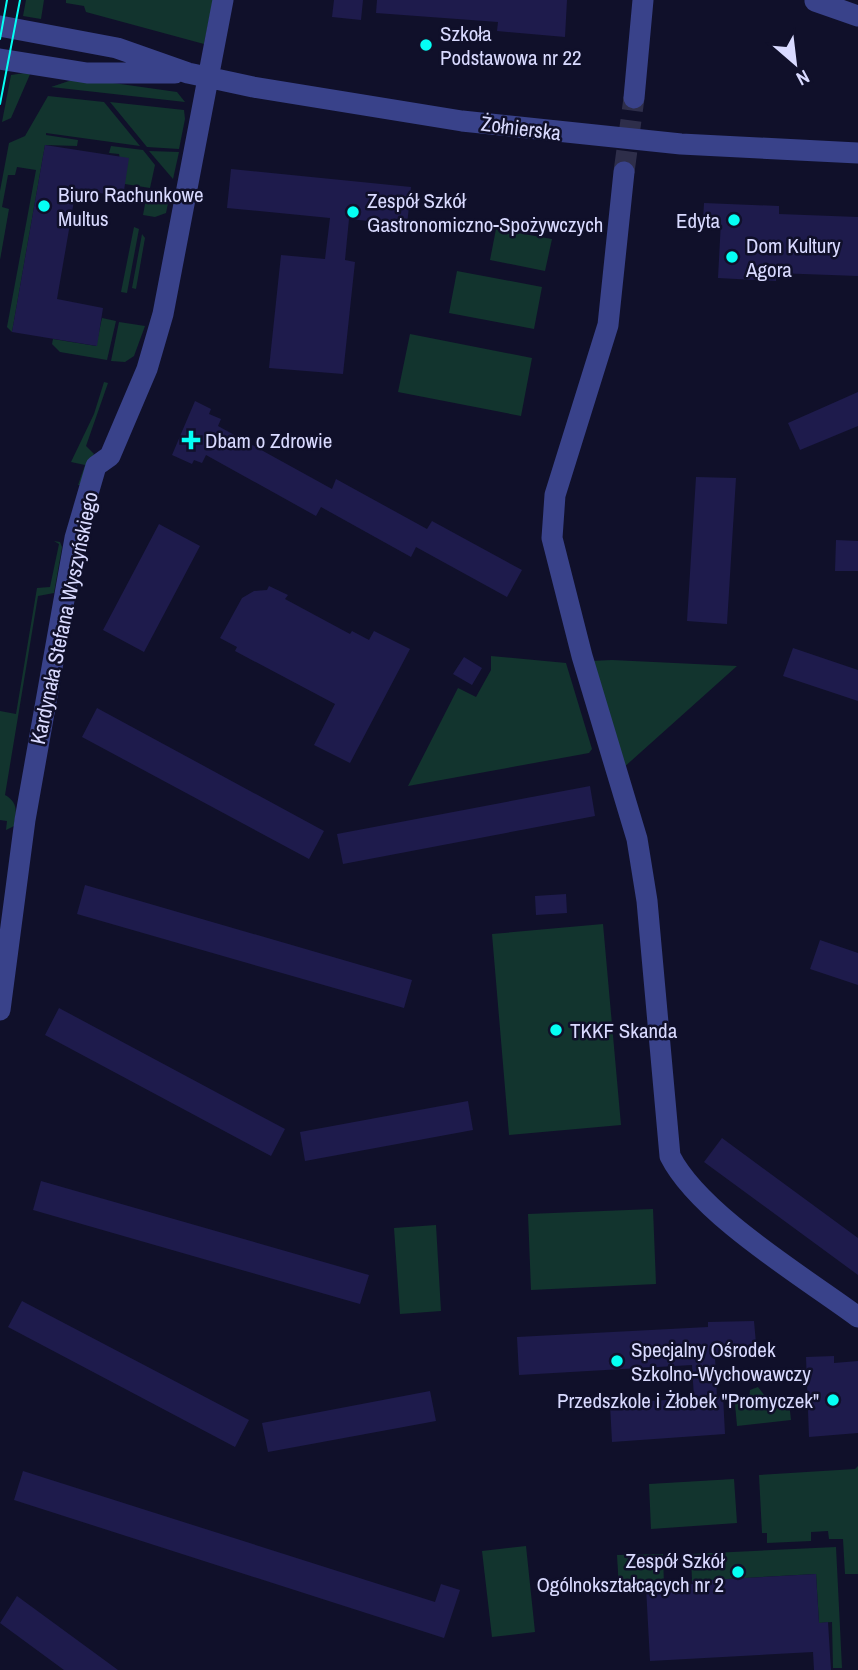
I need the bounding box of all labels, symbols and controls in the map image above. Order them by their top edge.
place label: Szkoła Podstawowa nr 22 [440,19,582,72]
north arrow [760,28,830,98]
marker: Szkoła Podstawowa nr 22 [418,37,434,53]
text: N [792,64,814,92]
street label: Żołnierska [479,109,563,147]
place label: Biuro Rachunkowe Multus [58,180,204,233]
place label: Zespół Szkół Gastronomiczno-Spożywczych [367,186,603,239]
marker: Biuro Rachunkowe Multus [36,198,52,214]
marker: Zespół Szkół Gastronomiczno-Spożywczych [345,204,361,220]
place label: Edyta [676,206,720,235]
marker: Edyta [726,212,742,228]
place label: Dom Kultury Agora [745,231,841,284]
marker: Dom Kultury Agora [724,249,740,265]
place label: Dbam o Zdrowie [205,426,332,455]
marker: Dbam o Zdrowie [183,432,199,448]
street label: Kardynała Stefana Wyszyńskiego [23,489,105,747]
place label: TKKF Skanda [570,1016,678,1045]
marker: TKKF Skanda [548,1022,564,1038]
place label: Specjalny Ośrodek Szkolno-Wychowawczy [631,1335,811,1388]
marker: Specjalny Ośrodek Szkolno-Wychowawczy [609,1353,625,1369]
place label: Przedszkole i Żłobek "Promyczek" [557,1386,819,1415]
marker: Przedszkole i Żłobek "Promyczek" [825,1392,841,1408]
place label: Zespół Szkół Ogólnokształcących nr 2 [536,1546,725,1599]
marker: Zespół Szkół Ogólnokształcących nr 2 [730,1564,746,1580]

